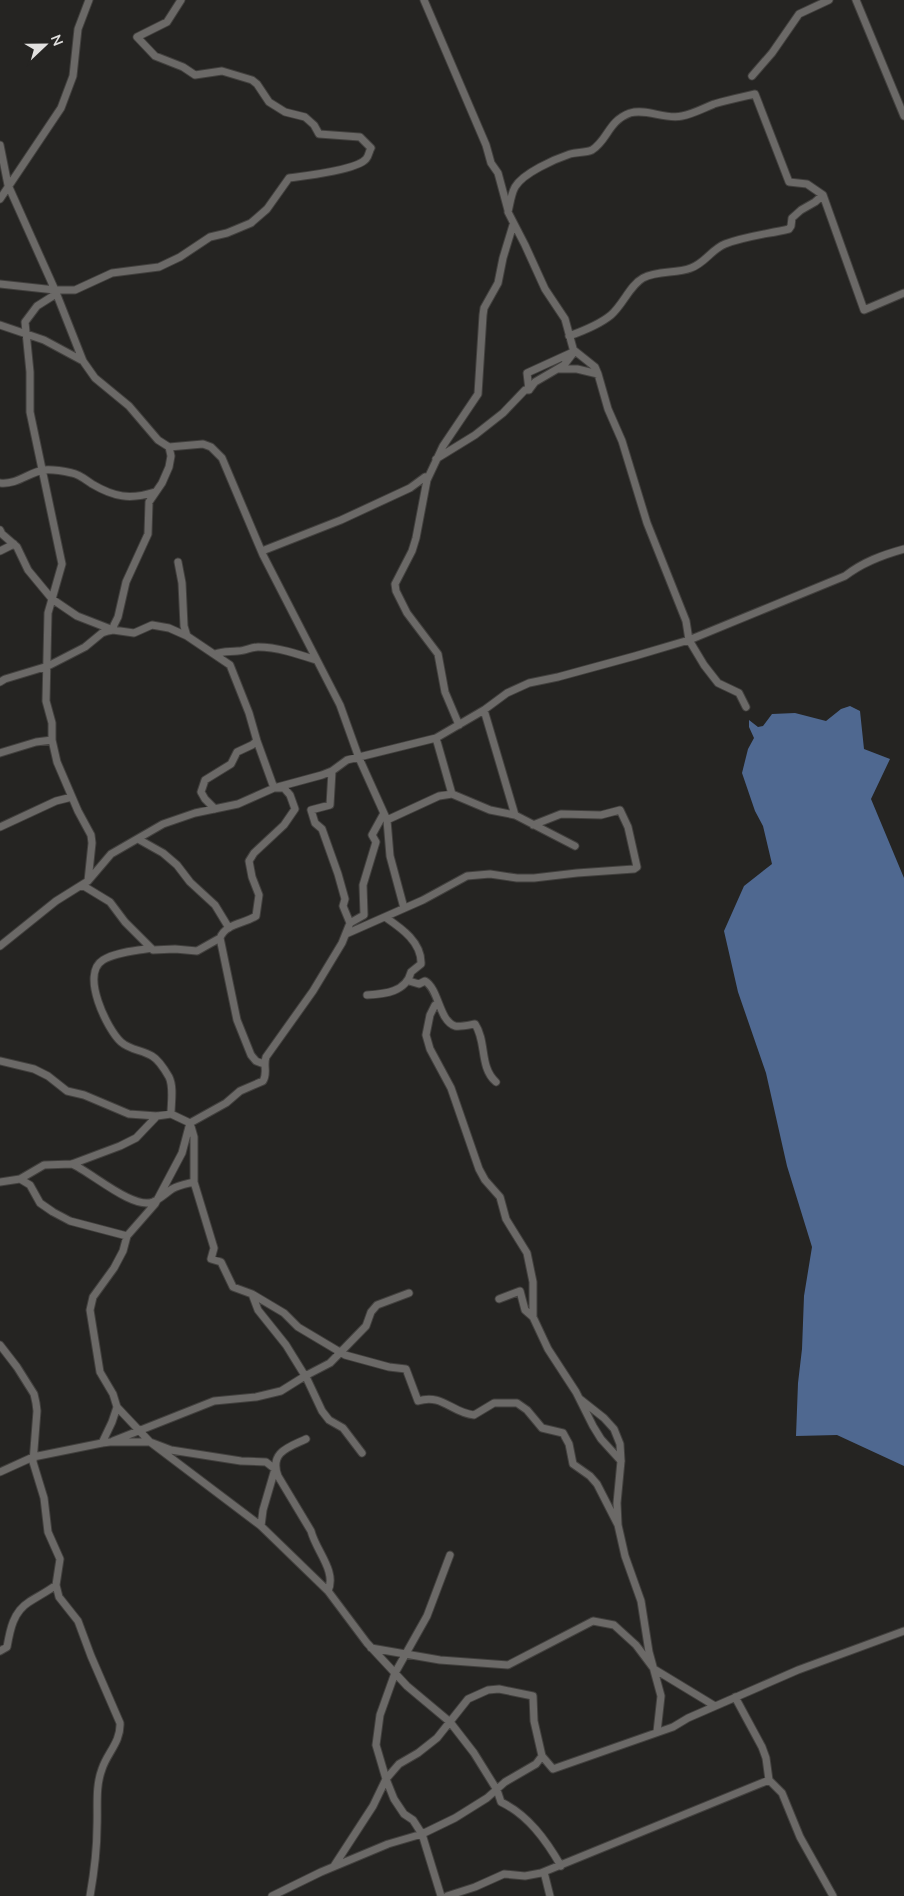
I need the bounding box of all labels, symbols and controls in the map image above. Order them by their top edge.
north arrow [20,20,70,70]
text: N [46,32,67,49]

